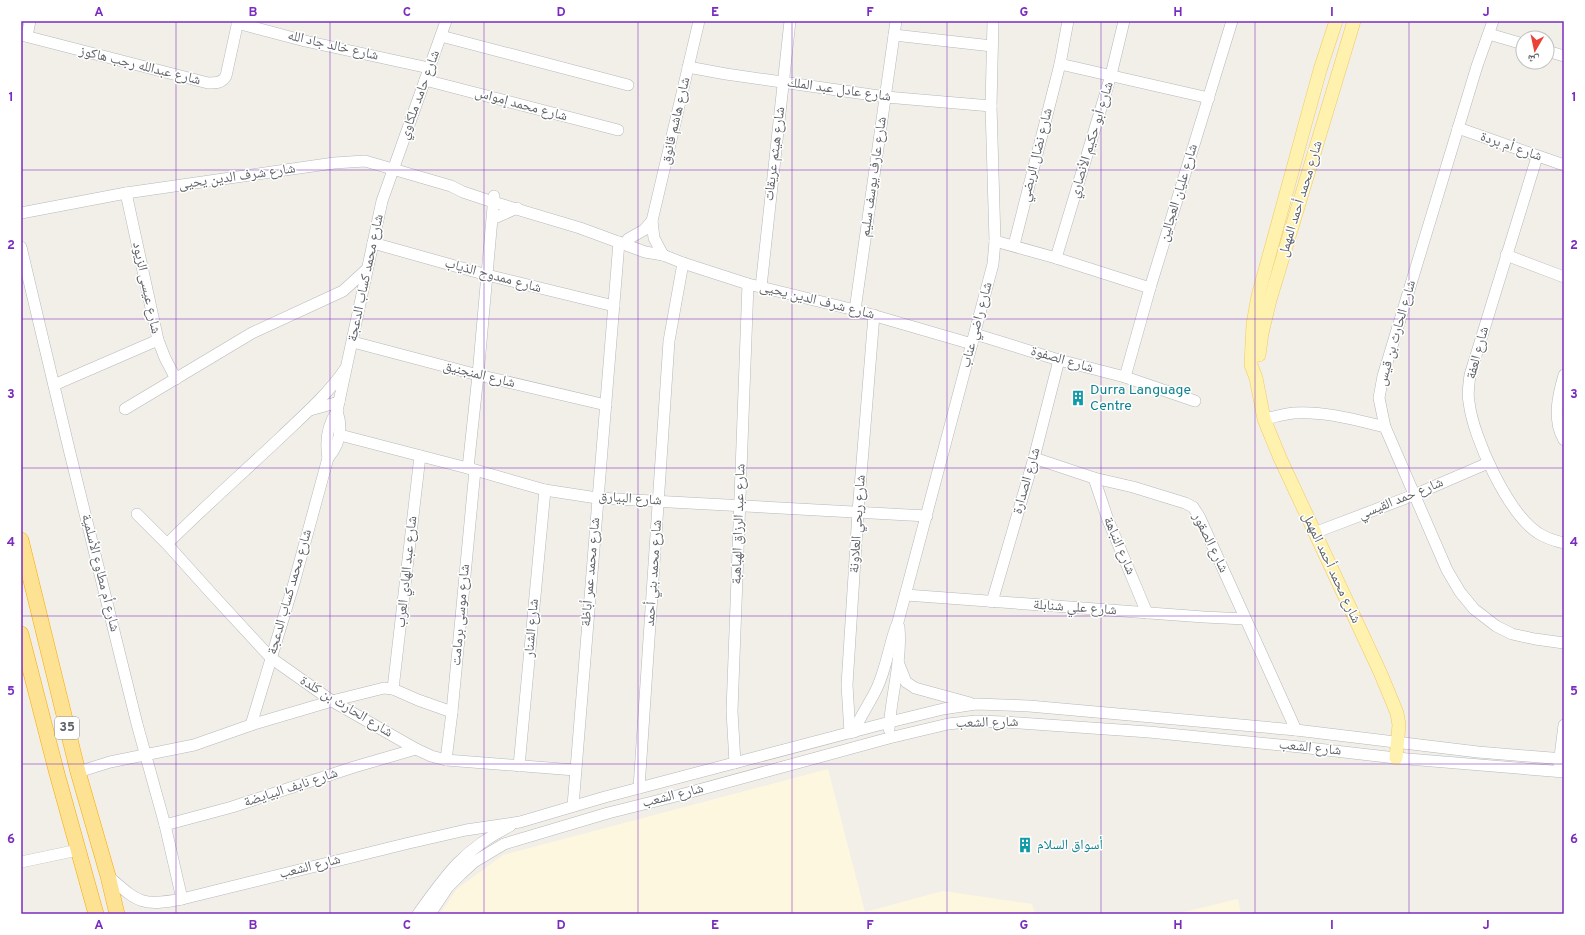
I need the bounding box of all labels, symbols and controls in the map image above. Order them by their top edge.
text: A [94,5,104,21]
text: B [249,5,258,21]
text: C [403,5,411,21]
text: D [556,5,566,21]
text: E [711,5,719,21]
text: F [866,5,874,21]
text: G [1020,5,1029,21]
text: H [1173,5,1183,21]
text: I [1330,5,1334,21]
text: J [1482,5,1490,21]
street label: شارع خالد جاد الله [286,27,380,65]
north arrow [1515,30,1555,70]
street label: شارع عبدالله رجب هاكوز [77,42,202,89]
street label: شارع حامد ملكاوي [396,48,445,142]
text: ش [1526,51,1540,67]
street label: شارع عادل عبد الملك [786,74,892,106]
street label: شارع هاشم قانوق [658,76,694,166]
street label: شارع أبو حكيم الأنصاري [1065,79,1119,201]
street label: شارع محمد إمواس [473,84,569,126]
text: 1 [8,90,14,106]
text: 1 [1571,90,1577,106]
street label: شارع هيثم عريقات [761,106,789,202]
street label: شارع نضال الربضي [1017,106,1058,204]
street label: شارع عارف يوسف سليم [857,116,891,238]
street label: شارع أم بردة [1478,128,1544,166]
street label: شارع محمد أحمد المهمل [1274,139,1327,259]
street label: شارع عليان العجالين [1156,142,1202,244]
street label: شارع شرف الدين يحيى [177,160,297,194]
street label: شارع محمد كساب الدعجة [344,213,388,343]
text: 2 [7,238,15,254]
text: 2 [1570,238,1578,254]
street label: شارع عيسى الزيود [128,241,164,335]
street label: شارع ممدوح الذياب [443,255,543,297]
street label: شارع شرف الدين يحيى [758,278,876,324]
street label: شارع الحارث بن قيس [1374,278,1420,388]
street label: شارع راضي عناب [957,280,998,370]
street label: شارع العفة [1463,325,1493,381]
street label: شارع الصفوة [1029,343,1095,377]
street label: شارع المنجنيق [441,358,517,392]
place label: Durra Language Centre [1090,382,1191,415]
text: 3 [7,387,15,403]
text: 3 [1570,387,1578,403]
building icon: Durra Language Centre [1069,389,1087,407]
street label: شارع الصدارة [1009,446,1045,516]
street label: شارع عبد الرزاق الهباهبة [728,463,750,585]
street label: شارع ربحي العلاونة [846,474,871,574]
street label: شارع حمد القيسي [1356,474,1447,525]
street label: شارع البيارق [598,488,662,510]
street label: شارع الصقور [1188,509,1232,576]
street label: شارع محمد أحمد المهمل [1298,509,1365,626]
street label: شارع أم مطاوع الأسلمية [77,512,124,634]
street label: شارع النباهة [1099,514,1139,578]
street label: شارع عبد الهادي العرب [393,515,423,629]
street label: شارع محمد عمر أباظة [577,517,604,627]
street label: شارع محمد بني أحمد [641,519,668,627]
street label: شارع محمد كساب الدعجة [264,527,316,657]
text: 4 [7,535,15,551]
text: 4 [1570,535,1578,551]
street label: شارع موسى برمامت [448,563,474,667]
street label: شارع علي شنابلة [1033,597,1117,621]
street label: شارع الشنار [521,598,543,659]
street label: شارع الحارث بن كلدة [296,673,396,741]
text: 5 [7,684,15,700]
text: 5 [1570,684,1578,700]
street label: شارع الشعب [955,714,1019,732]
road number: 35 [55,717,79,739]
street label: شارع الشعب [1278,736,1342,760]
street label: شارع نايف البيايضة [242,765,340,811]
street label: شارع الشعب [641,780,705,812]
text: 6 [7,832,15,848]
text: 6 [1570,832,1578,848]
building icon: أسواق السلام [1016,836,1034,854]
place label: أسواق السلام [1037,836,1103,854]
street label: شارع الشعب [278,851,342,883]
text: A [94,918,104,934]
text: B [249,918,258,934]
text: C [403,918,411,934]
text: D [556,918,566,934]
text: E [711,918,719,934]
text: F [866,918,874,934]
text: G [1020,918,1029,934]
text: H [1173,918,1183,934]
text: I [1330,918,1334,934]
text: J [1482,918,1490,934]

